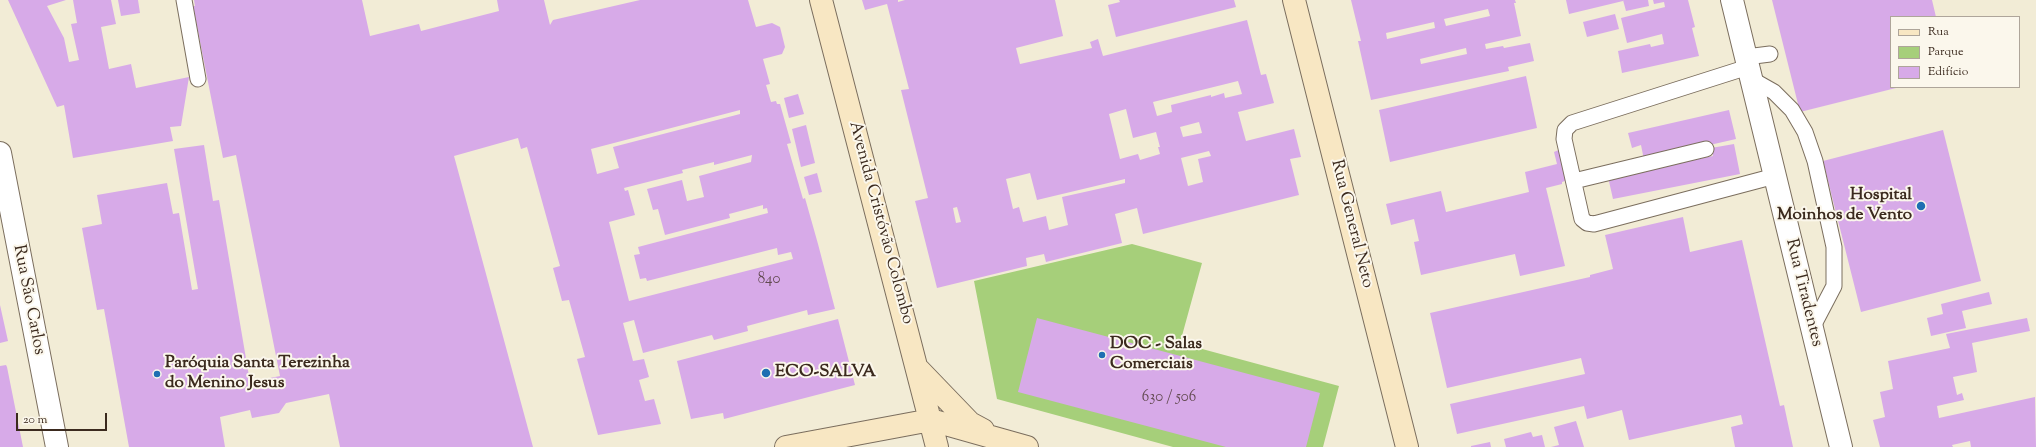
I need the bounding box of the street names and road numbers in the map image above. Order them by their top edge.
street label: Avenida Cristóvão Colombo [843,119,917,327]
street label: Rua General Neto [1325,158,1377,290]
street label: Rua Tiradentes [1780,237,1826,349]
street label: Rua São Carlos [7,243,49,357]

